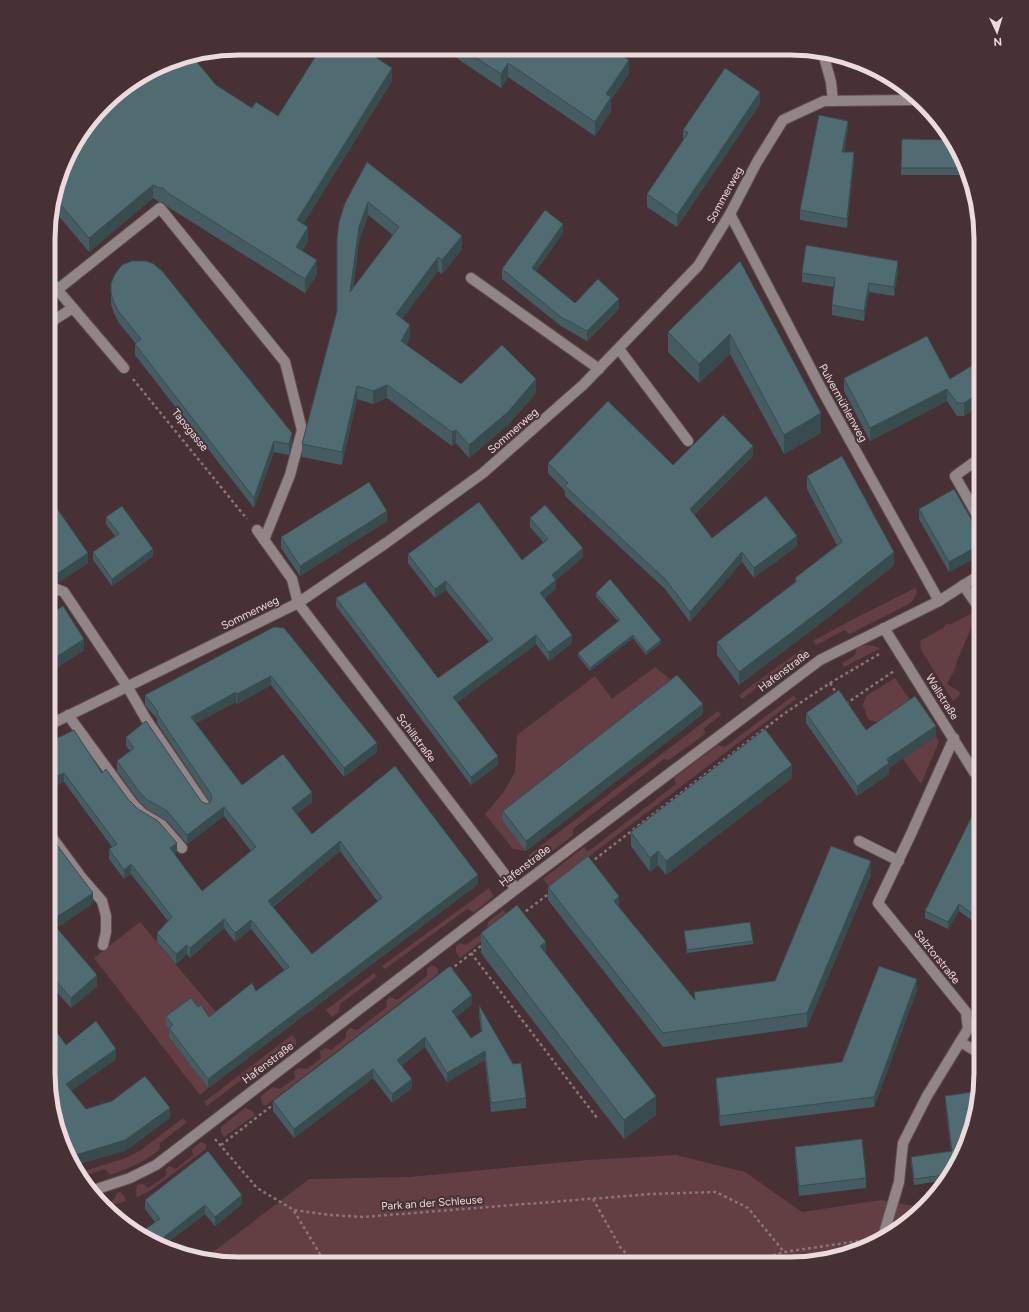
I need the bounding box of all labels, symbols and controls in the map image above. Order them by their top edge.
north arrow [977,12,1017,52]
text: N [993,35,1002,48]
street label: Sommerweg [704,164,746,226]
street label: Pulvermühlenweg [816,362,870,444]
street label: Tapsgasse [169,406,211,454]
street label: Sommerweg [485,406,541,456]
street label: Sommerweg [219,593,281,633]
street label: Hafenstraße [756,647,812,695]
street label: Wallstraße [923,672,961,722]
street label: Schillstraße [394,711,438,765]
street label: Hafenstraße [497,842,553,890]
street label: Salztorstraße [911,928,963,986]
street label: Hafenstraße [240,1039,296,1087]
street label: Park an der Schleuse [381,1193,483,1213]

